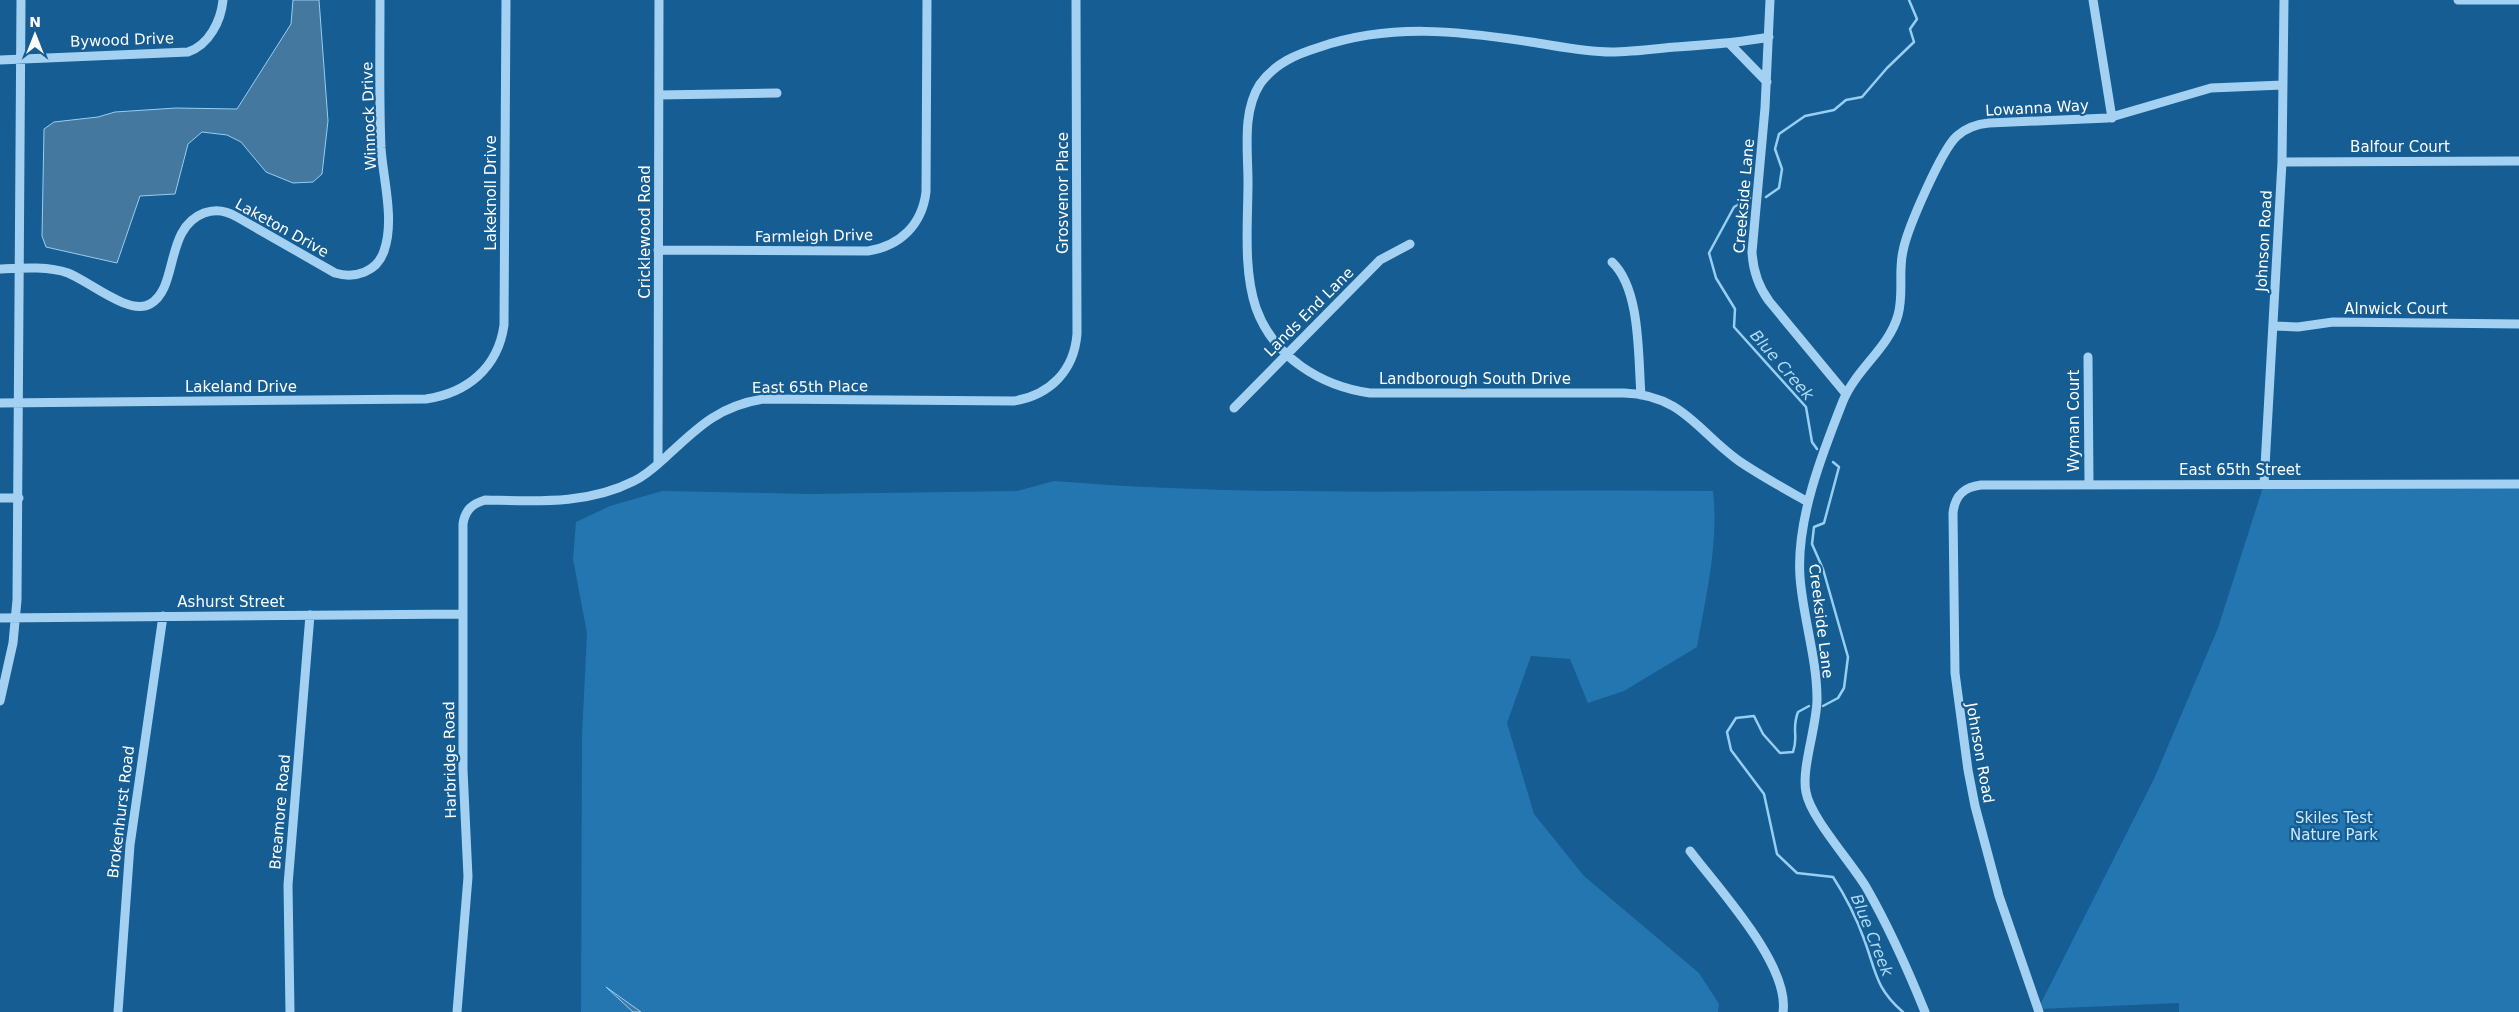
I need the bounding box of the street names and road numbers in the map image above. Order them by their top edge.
street label: Bywood Drive [70,29,174,51]
street label: Winnock Drive [358,61,380,171]
street label: Lowanna Way [1985,96,2089,120]
street label: Grosvenor Place [1054,132,1072,254]
street label: Lakeknoll Drive [482,135,500,251]
street label: Creekside Lane [1730,138,1758,254]
street label: Balfour Court [2350,138,2450,156]
street label: Cricklewood Road [636,165,654,299]
street label: Johnson Road [2252,190,2276,293]
street label: Laketon Drive [232,195,332,261]
street label: Farmleigh Drive [755,226,873,246]
street label: Lands End Lane [1261,264,1357,360]
street label: Alnwick Court [2344,300,2448,318]
street label: Landborough South Drive [1379,370,1571,388]
street label: Wyman Court [2065,370,2083,472]
street label: East 65th Place [752,377,868,397]
street label: Lakeland Drive [185,378,297,396]
street label: East 65th Street [2179,461,2301,479]
street label: Creekside Lane [1805,563,1837,679]
street label: Ashurst Street [177,593,285,611]
street label: Johnson Road [1962,700,1998,805]
street label: Harbridge Road [440,701,460,819]
street label: Brokenhurst Road [104,745,138,879]
street label: Breamore Road [266,754,294,870]

